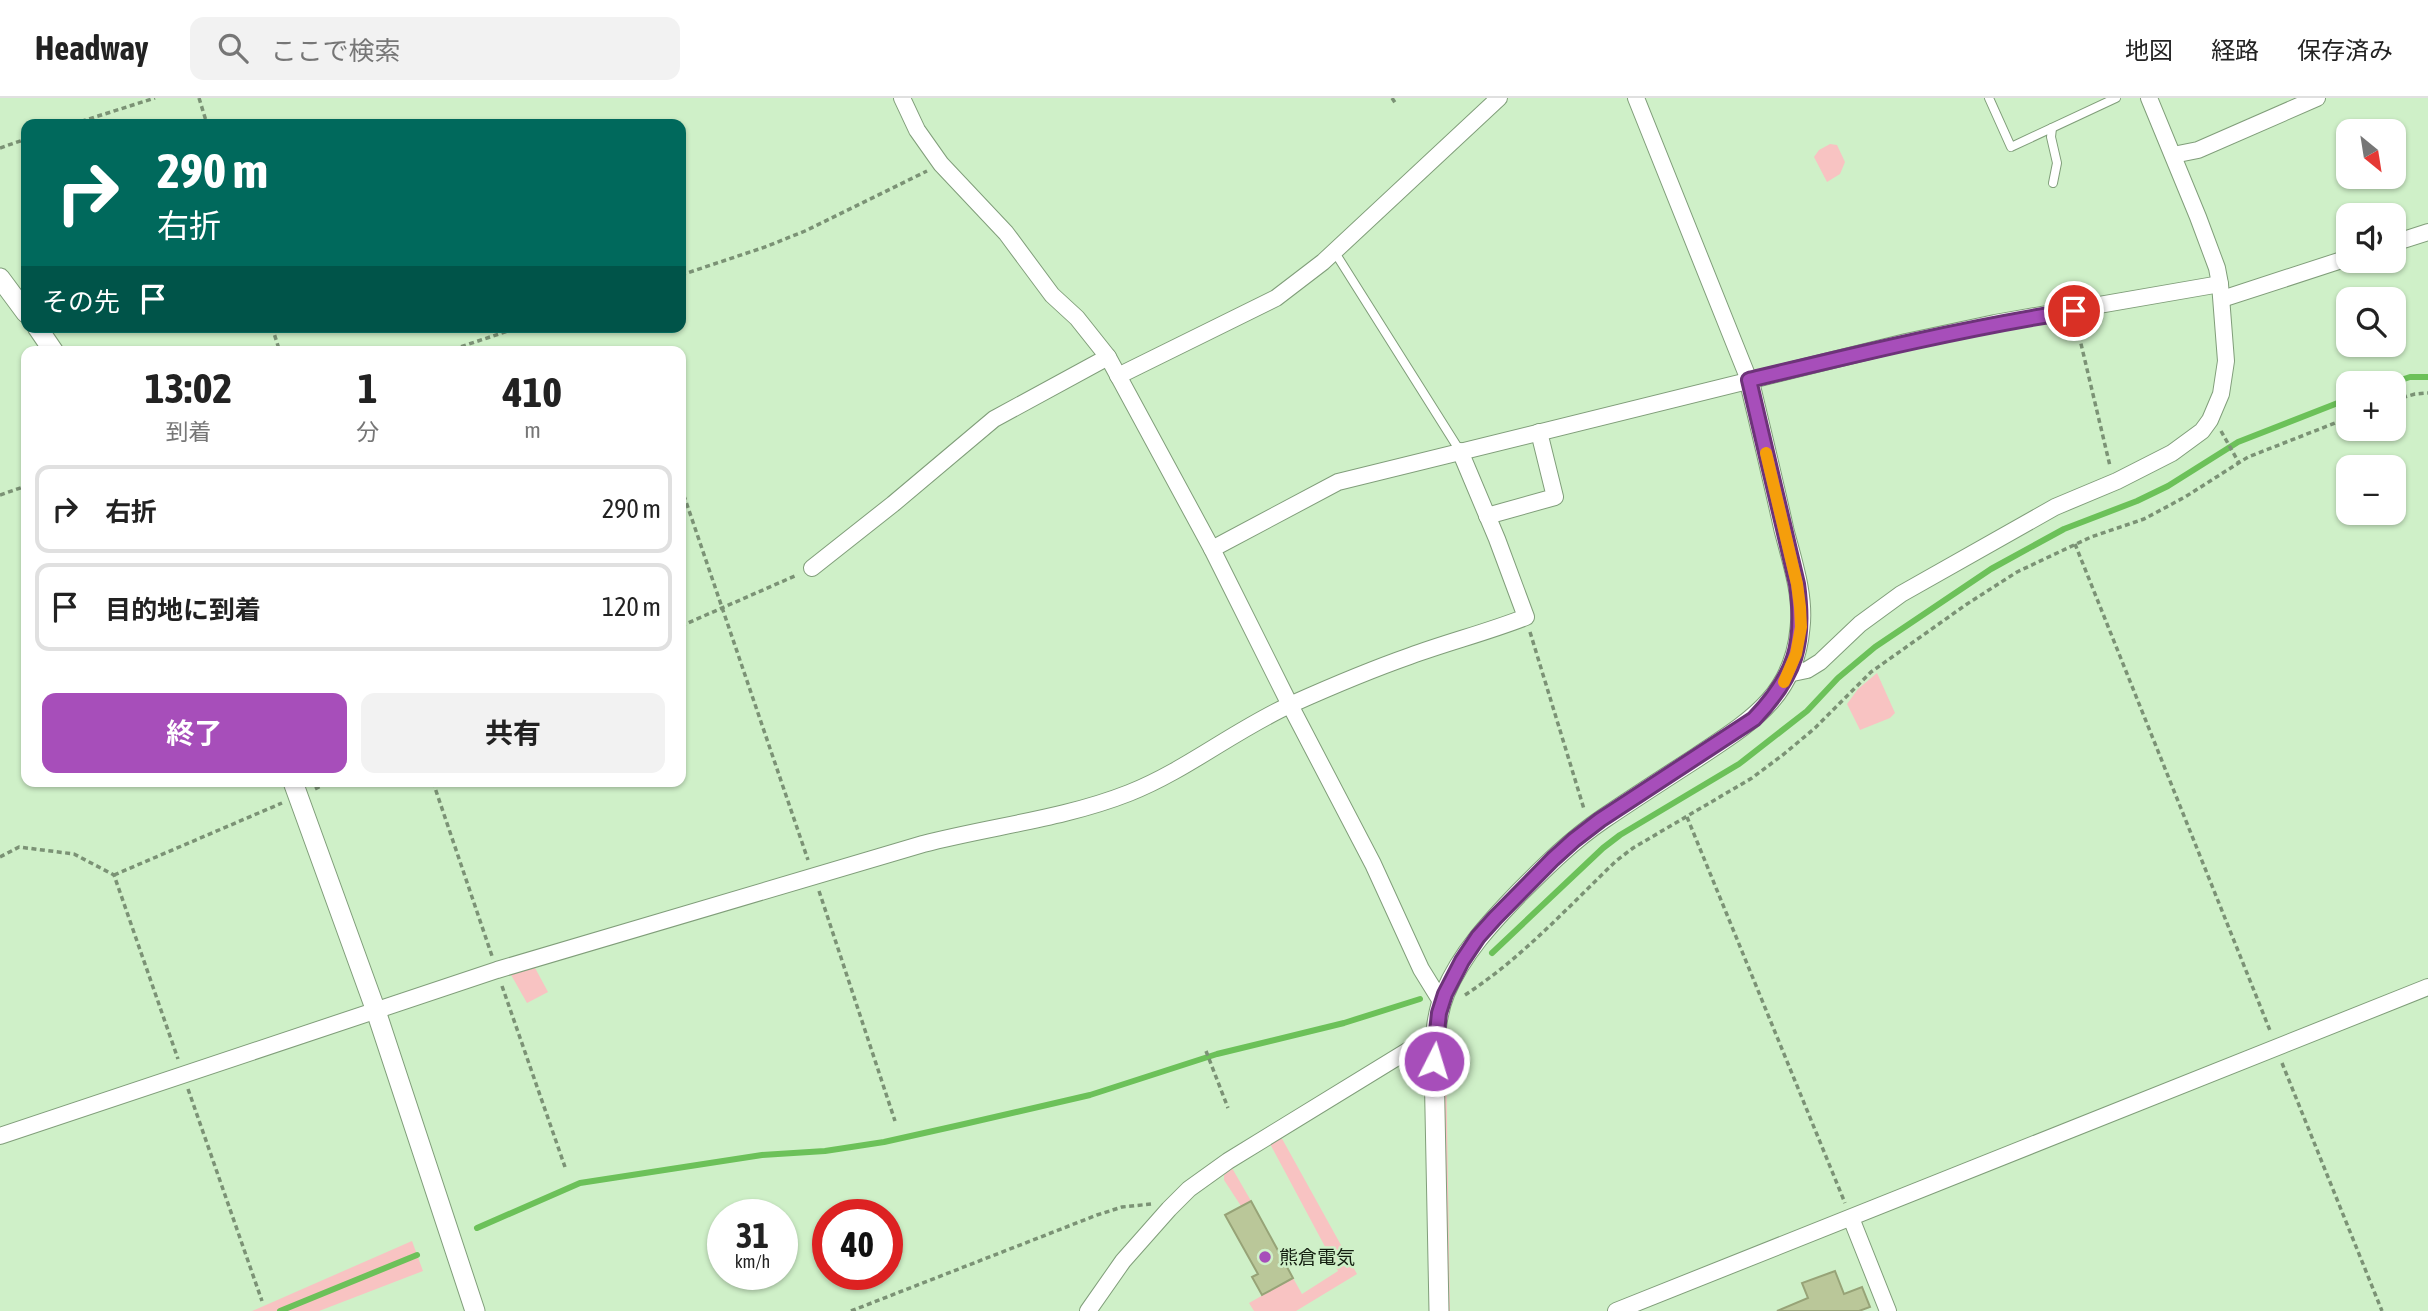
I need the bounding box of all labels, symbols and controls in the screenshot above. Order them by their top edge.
search box [190,17,680,80]
text: Headway [35,29,148,67]
icon: search [214,29,252,67]
text: ここで検索 [270,36,400,66]
text: 地図 [2125,37,2173,64]
text: 経路 [2211,37,2259,64]
text: 保存済み [2297,37,2393,64]
north arrow [2336,119,2406,189]
map controls [2336,119,2406,525]
text: 290 m [157,142,268,198]
icon: right [42,147,133,238]
button: sound [2336,203,2406,273]
text: 右折 [157,207,221,244]
icon: arrive [134,280,172,318]
pin [2044,281,2104,341]
text: その先 [42,287,120,317]
button: search [2336,287,2406,357]
icon: arrive [2055,292,2093,330]
text: 13:02 [145,364,232,412]
text: 1 [358,364,377,412]
text: 410 [503,368,562,416]
button: + [2336,371,2406,441]
text: m [524,417,541,443]
text: 到着 [166,419,212,445]
text: 分 [356,419,379,445]
button: − [2336,455,2406,525]
icon: right [46,490,84,528]
text: 290 m [602,494,661,524]
text: 右折 [105,497,157,527]
icon: arrive [46,588,84,626]
text: 120 m [602,592,661,622]
text: 目的地に到着 [105,595,261,625]
button: 終了 [42,693,347,773]
button: 共有 [361,693,665,773]
position arrow [1397,1024,1471,1098]
speed limit sign: 40 [812,1199,903,1290]
text: 31 [736,1215,769,1255]
place label: 熊倉電気 [1279,1246,1355,1268]
marker: 熊倉電気 [1257,1249,1273,1265]
text: km/h [735,1251,770,1272]

